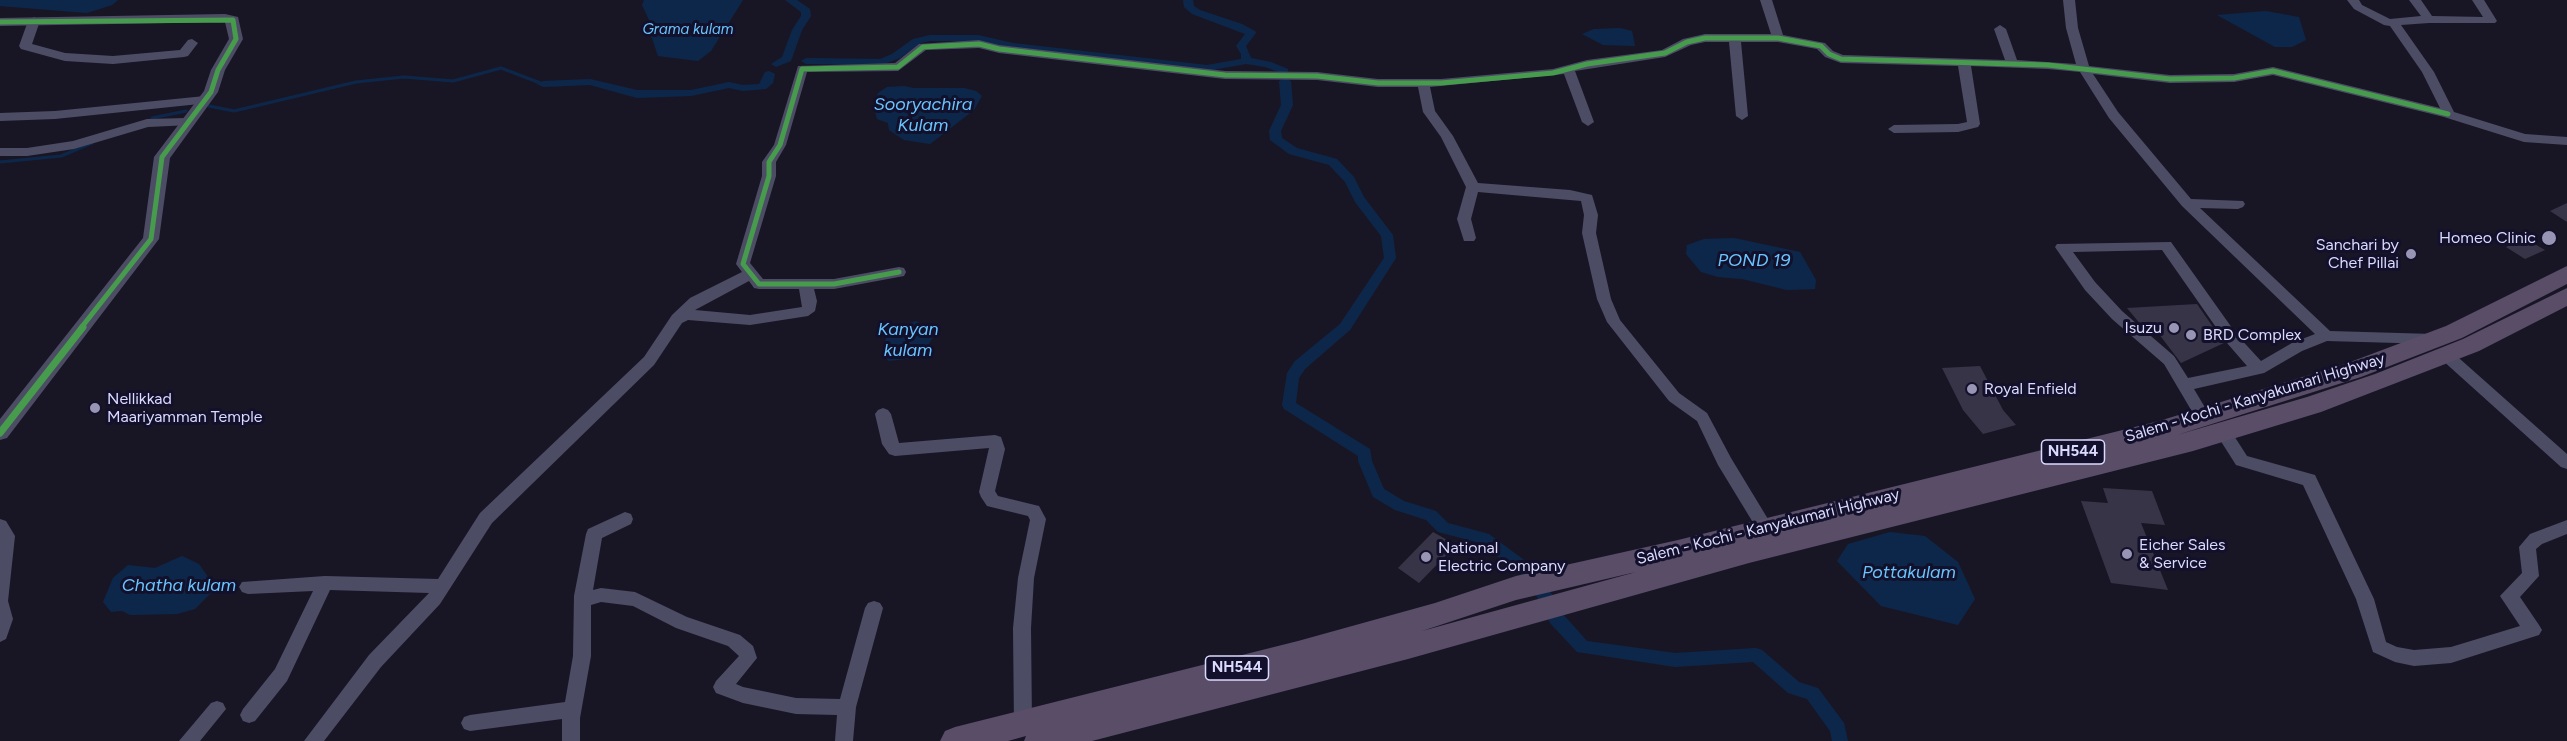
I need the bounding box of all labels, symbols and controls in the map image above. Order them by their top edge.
water label: Grama kulam [642,21,734,39]
water label: Sooryachira Kulam [874,94,972,136]
place label: Homeo Clinic [2439,228,2536,248]
marker: Homeo Clinic [2540,229,2558,247]
place label: Sanchari by Chef Pillai [2316,235,2399,273]
marker: Sanchari by Chef Pillai [2404,247,2418,261]
water label: POND 19 [1718,250,1790,272]
place label: Isuzu [2124,318,2162,338]
water label: Kanyan kulam [877,319,939,362]
marker: Isuzu [2167,321,2181,335]
place label: BRD Complex [2203,325,2301,345]
marker: BRD Complex [2184,328,2198,342]
street label: Salem - Kochi - Kanyakumari Highway [2123,349,2387,447]
place label: Royal Enfield [1984,379,2077,399]
marker: Royal Enfield [1965,382,1979,396]
place label: Nellikkad Maariyamman Temple [107,389,263,427]
marker: Nellikkad Maariyamman Temple [88,401,102,415]
road number: NH544 [2042,440,2104,464]
street label: Salem - Kochi - Kanyakumari Highway [1634,485,1902,569]
place label: Eicher Sales & Service [2139,535,2226,573]
place label: National Electric Company [1438,538,1565,576]
marker: Eicher Sales & Service [2120,547,2134,561]
marker: National Electric Company [1419,550,1433,564]
water label: Pottakulam [1862,562,1956,584]
water label: Chatha kulam [122,575,236,597]
road number: NH544 [1206,656,1268,680]

